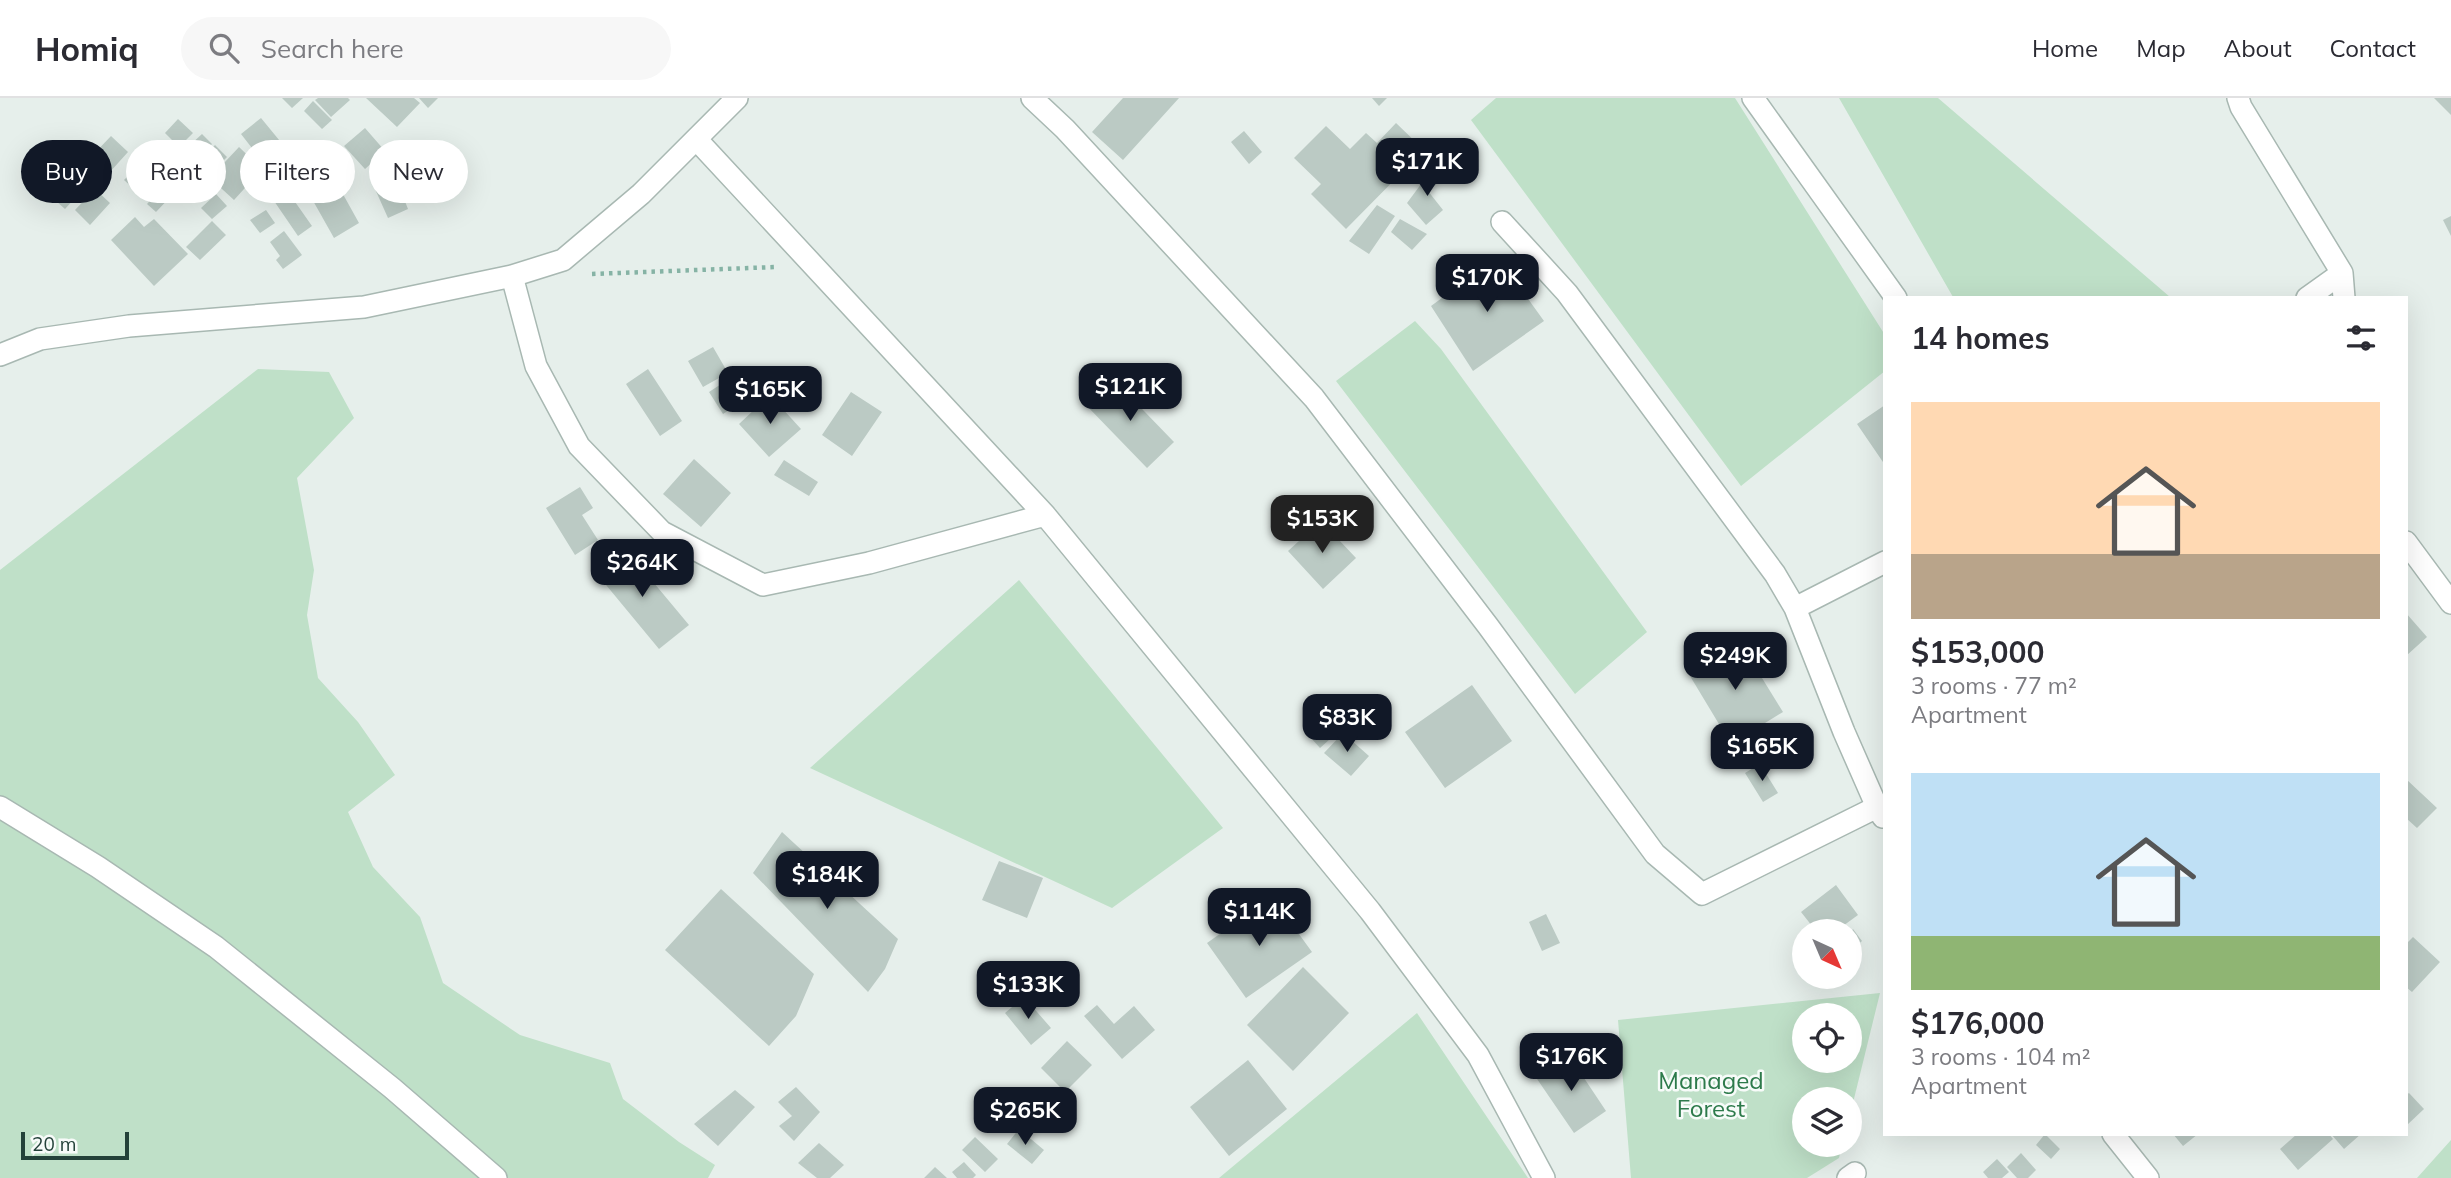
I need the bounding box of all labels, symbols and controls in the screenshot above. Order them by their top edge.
search box [181,17,671,80]
text: Homiq [35,28,139,69]
icon: search [205,29,243,67]
text: Search here [261,32,404,65]
text: Home [2032,33,2098,63]
text: Map [2136,33,2186,63]
text: About [2224,33,2292,63]
text: Contact [2330,33,2416,63]
pin: $171K [1378,139,1476,198]
chip: Buy [21,140,112,203]
chip: Rent [126,140,226,203]
chip: Filters [240,140,355,203]
chip: New [369,140,468,203]
text: $171K [1392,146,1462,175]
pin: $170K [1438,254,1536,314]
text: $170K [1452,262,1522,291]
text: 14 homes [1911,319,2050,357]
icon: filters [2342,319,2380,357]
pin: $121K [1081,364,1179,423]
pin: $165K [721,366,819,426]
text: $121K [1095,371,1165,400]
text: $165K [735,374,805,403]
icon: home [2083,448,2209,574]
pin: $153K [1273,496,1371,555]
text: $153K [1287,503,1357,532]
pin: $264K [593,540,691,599]
text: $264K [607,547,677,576]
pin: $249K [1686,632,1784,692]
text: $153,000 [1911,633,2044,671]
text: $249K [1700,640,1770,669]
text: 3 rooms · 77 m² [1911,671,2077,700]
pin: $83K [1306,694,1388,754]
text: Apartment [1911,700,2027,729]
text: $83K [1319,702,1375,731]
pin: $165K [1713,724,1811,783]
text: $165K [1727,731,1797,760]
icon: home [2083,819,2209,945]
pin: $184K [778,852,876,911]
text: $184K [792,859,862,888]
pin: $114K [1210,888,1308,948]
text: $114K [1224,896,1294,925]
north arrow [1792,919,1862,989]
map controls [1792,919,1862,1157]
pin: $133K [979,962,1077,1021]
text: $133K [993,969,1063,998]
button: locate [1792,1003,1862,1073]
text: $176,000 [1911,1004,2044,1042]
pin: $176K [1522,1034,1620,1093]
text: $176K [1536,1041,1606,1070]
text: 3 rooms · 104 m² [1911,1042,2091,1071]
park label: Managed Forest [1658,1065,1764,1123]
text: Apartment [1911,1071,2027,1100]
button: layers [1792,1087,1862,1157]
pin: $265K [976,1088,1074,1147]
text: $265K [990,1095,1060,1124]
scale bar [21,1129,130,1161]
text: 20 m [32,1132,76,1156]

